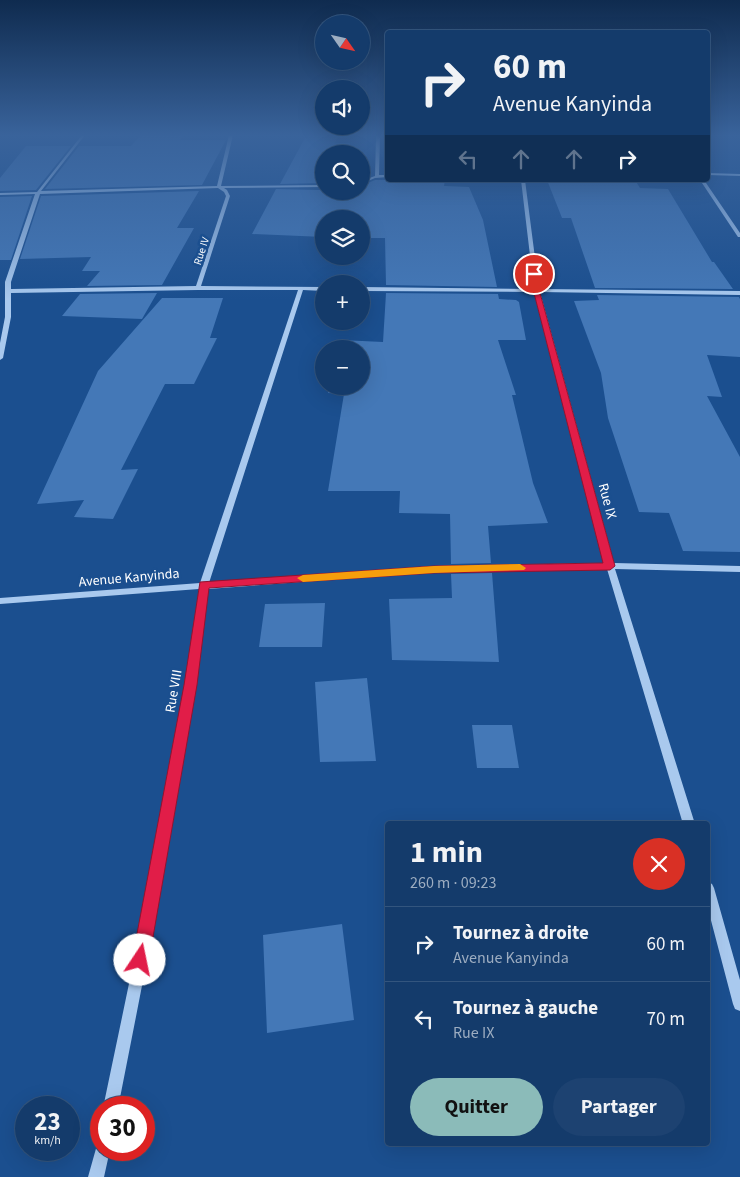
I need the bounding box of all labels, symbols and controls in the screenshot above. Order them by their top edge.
north arrow [315,15,370,70]
map controls [315,15,370,395]
text: 60 m [493,42,567,92]
icon: right [410,50,475,115]
button: sound [315,80,370,135]
text: Avenue Kanyinda [493,88,652,120]
button: search [315,145,370,200]
icon: left [454,145,482,173]
icon: ahead [507,145,535,173]
icon: ahead [560,145,588,173]
icon: right [613,145,641,173]
button: layers [315,210,370,265]
street label: Rue IV [190,235,213,267]
pin [513,253,555,295]
icon: arrive [520,260,548,288]
button: + [315,275,370,330]
button: − [315,340,370,395]
street label: Rue IX [593,481,621,521]
street label: Avenue Kanyinda [78,564,180,592]
street label: Rue VIII [160,668,188,714]
text: 1 min [410,831,483,874]
button: close [633,838,685,890]
text: 260 m · 09:23 [410,872,497,894]
text: Tournez à droite [453,920,589,947]
icon: right [410,930,438,958]
text: 60 m [647,931,685,958]
position arrow [113,933,165,985]
text: Avenue Kanyinda [453,947,569,969]
text: Tournez à gauche [453,995,598,1022]
icon: left [410,1005,438,1033]
text: 70 m [647,1006,685,1033]
text: Rue IX [453,1022,494,1044]
button: Quitter [410,1078,543,1136]
button: Partager [553,1078,685,1136]
speed limit sign: 30 [90,1096,155,1161]
text: 23 [34,1104,61,1140]
text: km/h [34,1132,61,1149]

